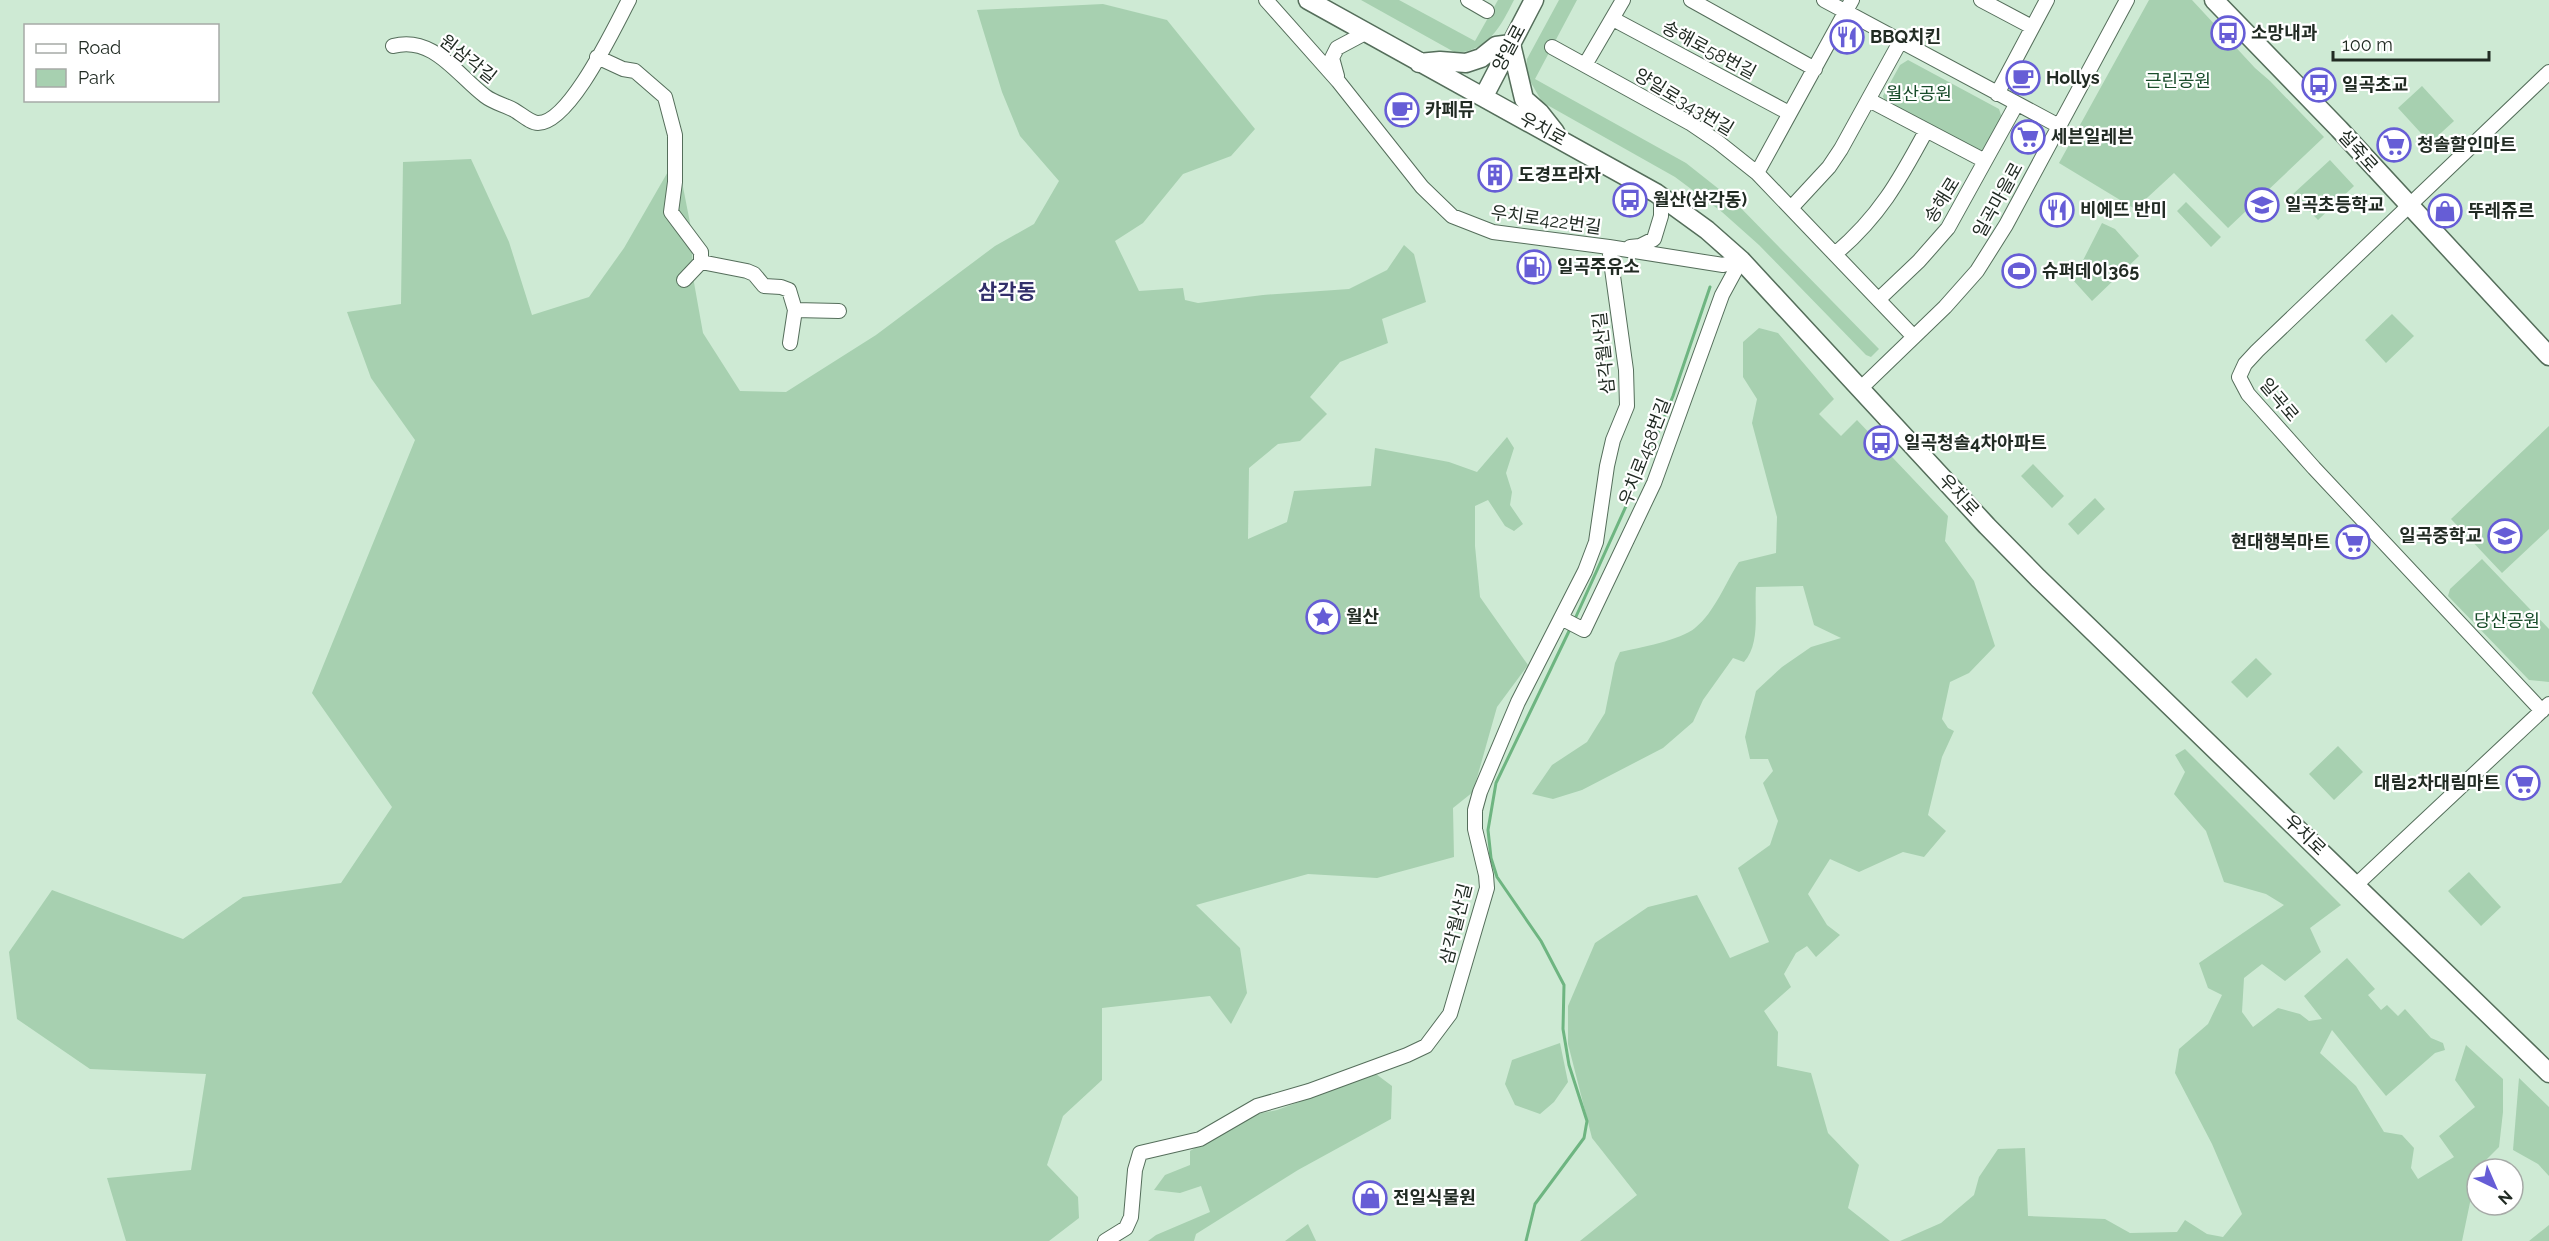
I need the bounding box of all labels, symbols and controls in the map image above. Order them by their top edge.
bus stop icon: 소망내과 [2210,15,2246,51]
street label: 송해로58번길 [1659,16,1760,83]
restaurant icon: BBQ치킨 [1829,19,1865,55]
street label: 양일로 [1488,21,1529,75]
place label: 소망내과 [2251,22,2318,43]
legend [24,24,219,102]
scale bar [2333,24,2489,62]
place label: BBQ치킨 [1870,26,1941,47]
street label: 원삼각길 [436,30,501,87]
text: 100 m [2342,34,2393,55]
text: Road [78,37,121,58]
cafe icon: Hollys [2005,60,2041,96]
street label: 양일로343번길 [1631,64,1738,139]
text: Park [78,67,115,88]
place label: Hollys [2046,67,2100,88]
bus stop icon: 일곡초교 [2301,67,2337,103]
park label: 근린공원 [2145,70,2211,91]
place label: 일곡초교 [2342,74,2408,95]
park label: 월산공원 [1886,83,1952,104]
cafe icon: 카페뮤 [1384,92,1420,128]
place label: 카페뮤 [1425,99,1475,120]
street label: 우치로 [1516,107,1570,150]
supermarket icon: 세븐일레븐 [2010,119,2046,155]
street label: 설죽로 [2334,125,2383,176]
place label: 세븐일레븐 [2051,126,2134,147]
supermarket icon: 청솔할인마트 [2376,127,2412,163]
place label: 청솔할인마트 [2417,134,2516,155]
building icon: 도경프라자 [1477,157,1513,193]
street label: 일곡마을로 [1968,158,2027,241]
place label: 도경프라자 [1518,164,1601,185]
street label: 송해로 [1920,173,1964,226]
bus stop icon: 월산(삼각동) [1612,182,1648,218]
school or university icon: 일곡초등학교 [2244,187,2280,223]
place label: 월산(삼각동) [1653,189,1747,210]
restaurant icon: 비에뜨 반미 [2039,192,2075,228]
shop icon: 뚜레쥬르 [2427,193,2463,229]
place label: 일곡초등학교 [2285,194,2384,215]
place label: 비에뜨 반미 [2080,199,2167,220]
place label: 뚜레쥬르 [2468,200,2534,221]
street label: 우치로422번길 [1489,201,1603,238]
fuel station icon: 일곡주유소 [1516,249,1552,285]
sports icon: 슈퍼데이365 [2001,253,2037,289]
place label: 일곡주유소 [1557,256,1640,277]
place label: 슈퍼데이365 [2042,260,2139,281]
district label: 삼각동 [978,279,1036,304]
street label: 삼각월산길 [1589,311,1618,395]
street label: 일곡로 [2255,374,2303,425]
street label: 우치로458번길 [1614,395,1675,508]
bus stop icon: 일곡청솔4차아파트 [1863,425,1899,461]
place label: 일곡청솔4차아파트 [1904,432,2047,453]
street label: 우치로 [1935,469,1984,520]
school or university icon: 일곡중학교 [2487,518,2523,554]
supermarket icon: 현대행복마트 [2335,524,2371,560]
place label: 일곡중학교 [2399,525,2482,546]
place label: 현대행복마트 [2231,531,2330,552]
place icon: 월산 [1305,599,1341,635]
place label: 월산 [1346,606,1380,627]
park label: 당산공원 [2474,610,2540,631]
supermarket icon: 대림2차대림마트 [2505,765,2541,801]
place label: 대림2차대림마트 [2374,772,2500,793]
street label: 우치로 [2280,810,2331,859]
street label: 삼각월산길 [1435,881,1476,967]
north arrow [2465,1157,2525,1217]
shop icon: 전일식물원 [1352,1180,1388,1216]
text: N [2494,1186,2516,1209]
place label: 전일식물원 [1393,1187,1476,1208]

